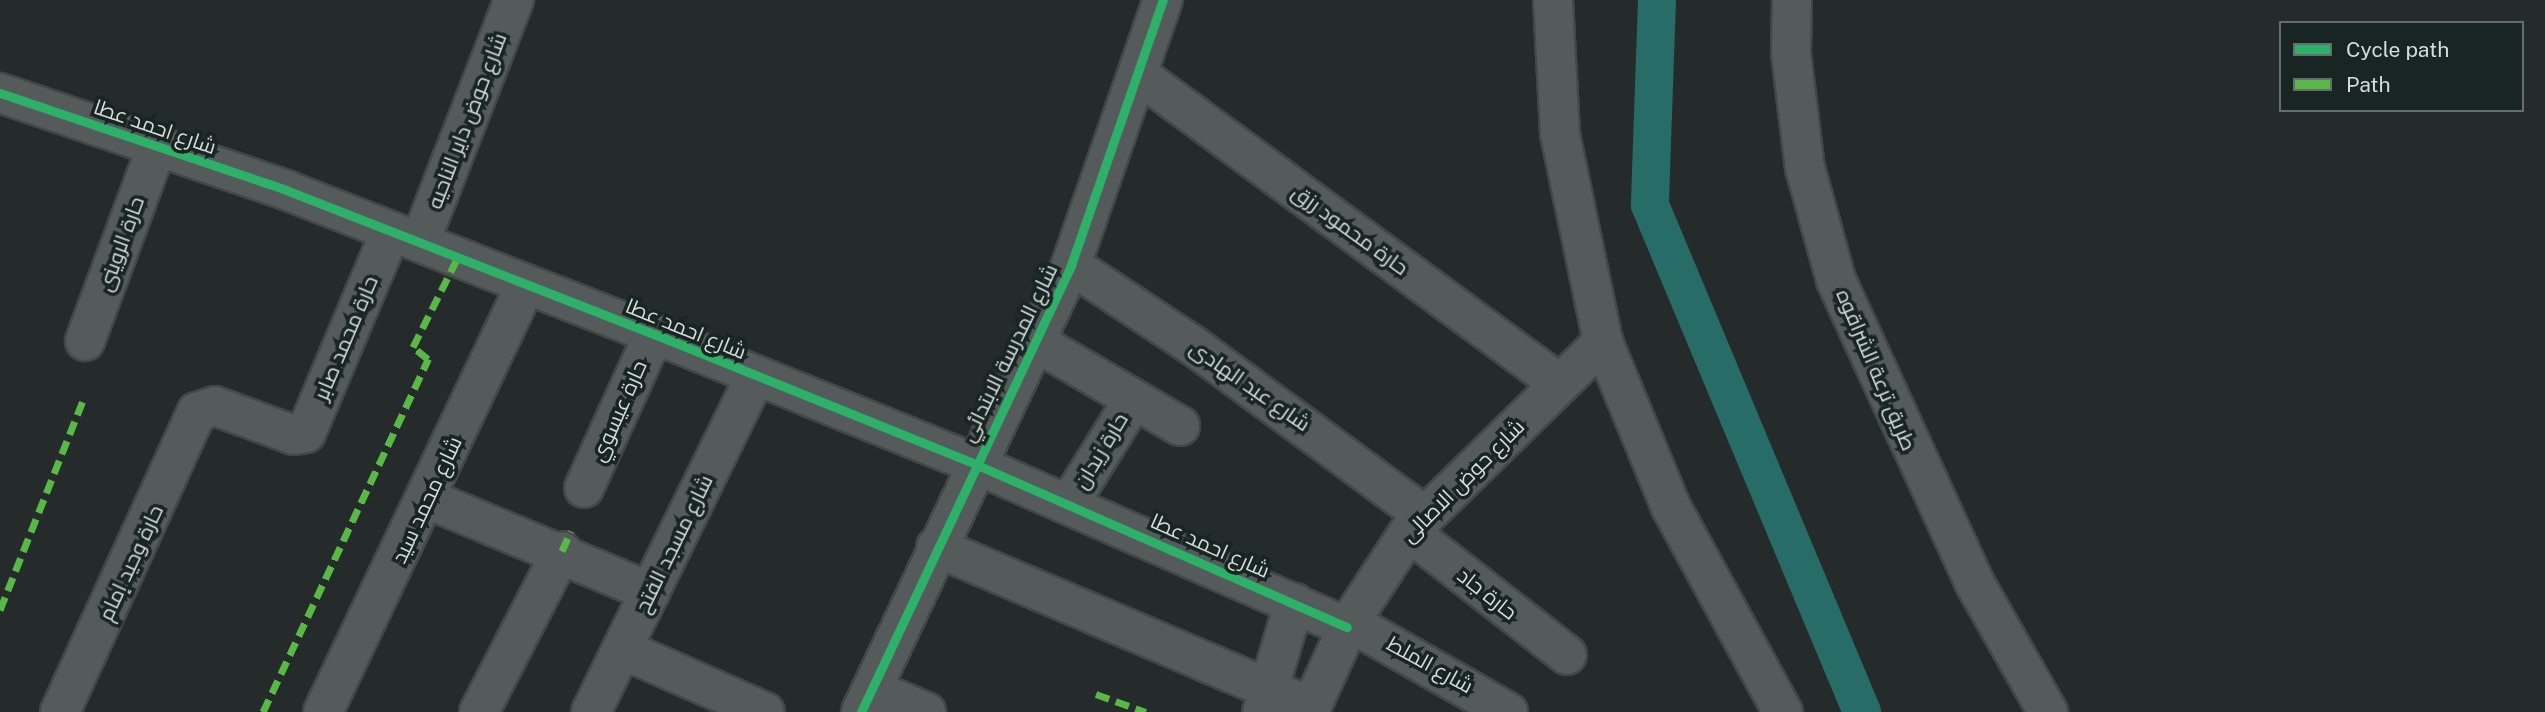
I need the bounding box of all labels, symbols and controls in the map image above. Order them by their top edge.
legend [2279,21,2524,112]
street label: شارع حوض داير الناحيه [422,30,512,212]
text: Cycle path [2346,37,2449,62]
text: Path [2346,72,2391,97]
street label: شارع احمد عطا [90,94,220,160]
street label: حارة محمود رزق [1287,179,1413,281]
street label: حارة الروينى [92,193,150,295]
street label: شارع المدرسة الابتدائي [955,260,1063,446]
street label: حارة محمد صابر [308,272,384,404]
street label: طريق ترعة الشراقوه [1831,286,1921,454]
street label: شارع احمد عطا [622,293,750,365]
street label: شارع عبد الهادى [1185,335,1315,437]
street label: حارة عيسوي [585,356,653,466]
street label: حارة زيدان [1068,408,1134,494]
street label: شارع حوض الاصالى [1396,414,1530,548]
street label: شارع محمد سيد [387,432,467,568]
street label: شارع مسجد الفتح [630,471,718,617]
street label: حارة وحيد إمام [93,501,169,625]
street label: شارع احمد عطا [1146,508,1274,584]
street label: حارة جاد [1452,563,1522,625]
street label: شارع الملط [1383,631,1477,699]

